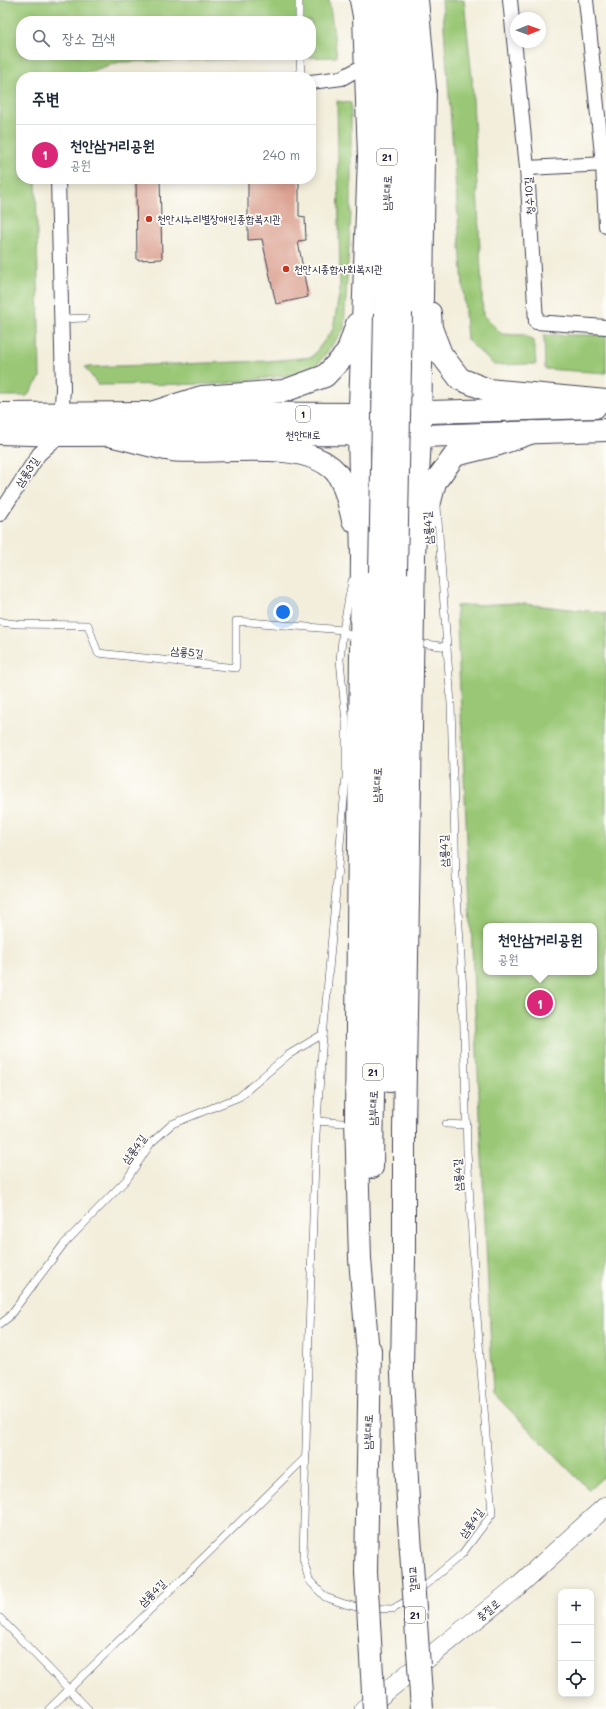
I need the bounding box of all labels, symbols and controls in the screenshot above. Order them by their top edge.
north arrow [510,12,546,48]
search box [16,16,316,60]
icon: search [30,27,52,49]
text: 장소 검색 [62,28,115,48]
text: 주변 [32,87,59,109]
text: 천안삼거리공원 [70,135,155,155]
text: 1 [42,146,48,163]
text: 240 m [263,146,300,163]
road number: 21 [377,149,397,165]
text: 공원 [70,156,91,173]
street label: 남부대로 [379,175,394,211]
street label: 청수10길 [520,176,537,216]
place label: 천안시누리별장애인종합복지관 [157,211,281,226]
marker: 천안시누리별장애인종합복지관 [144,214,154,224]
place label: 천안시종합사회복지관 [294,261,383,276]
marker: 천안시종합사회복지관 [281,264,291,274]
road number: 1 [296,406,310,422]
street label: 천안대로 [285,427,321,442]
street label: 삼룡3길 [11,454,42,490]
street label: 삼룡4길 [419,511,436,545]
your location [273,602,293,622]
street label: 삼룡5길 [170,642,204,661]
street label: 남부대로 [369,767,384,803]
street label: 삼룡4길 [435,834,452,868]
popup [483,923,597,975]
text: 천안삼거리공원 [498,929,582,949]
text: 공원 [498,950,519,967]
pin: 1 [527,988,553,1018]
road number: 21 [363,1064,383,1080]
street label: 남부대로 [365,1090,380,1126]
street label: 삼룡4길 [118,1131,149,1166]
street label: 삼룡4길 [449,1158,466,1192]
street label: 남부대로 [360,1414,375,1450]
street label: 삼룡4길 [455,1505,486,1541]
street label: 갈뫼교 [404,1565,421,1593]
street label: 삼룡4길 [135,1576,169,1610]
map controls [558,1589,594,1697]
button: + [558,1589,594,1625]
street label: 충절로 [473,1595,503,1624]
road number: 21 [405,1607,425,1623]
button: − [558,1625,594,1661]
button: locate [558,1661,594,1697]

